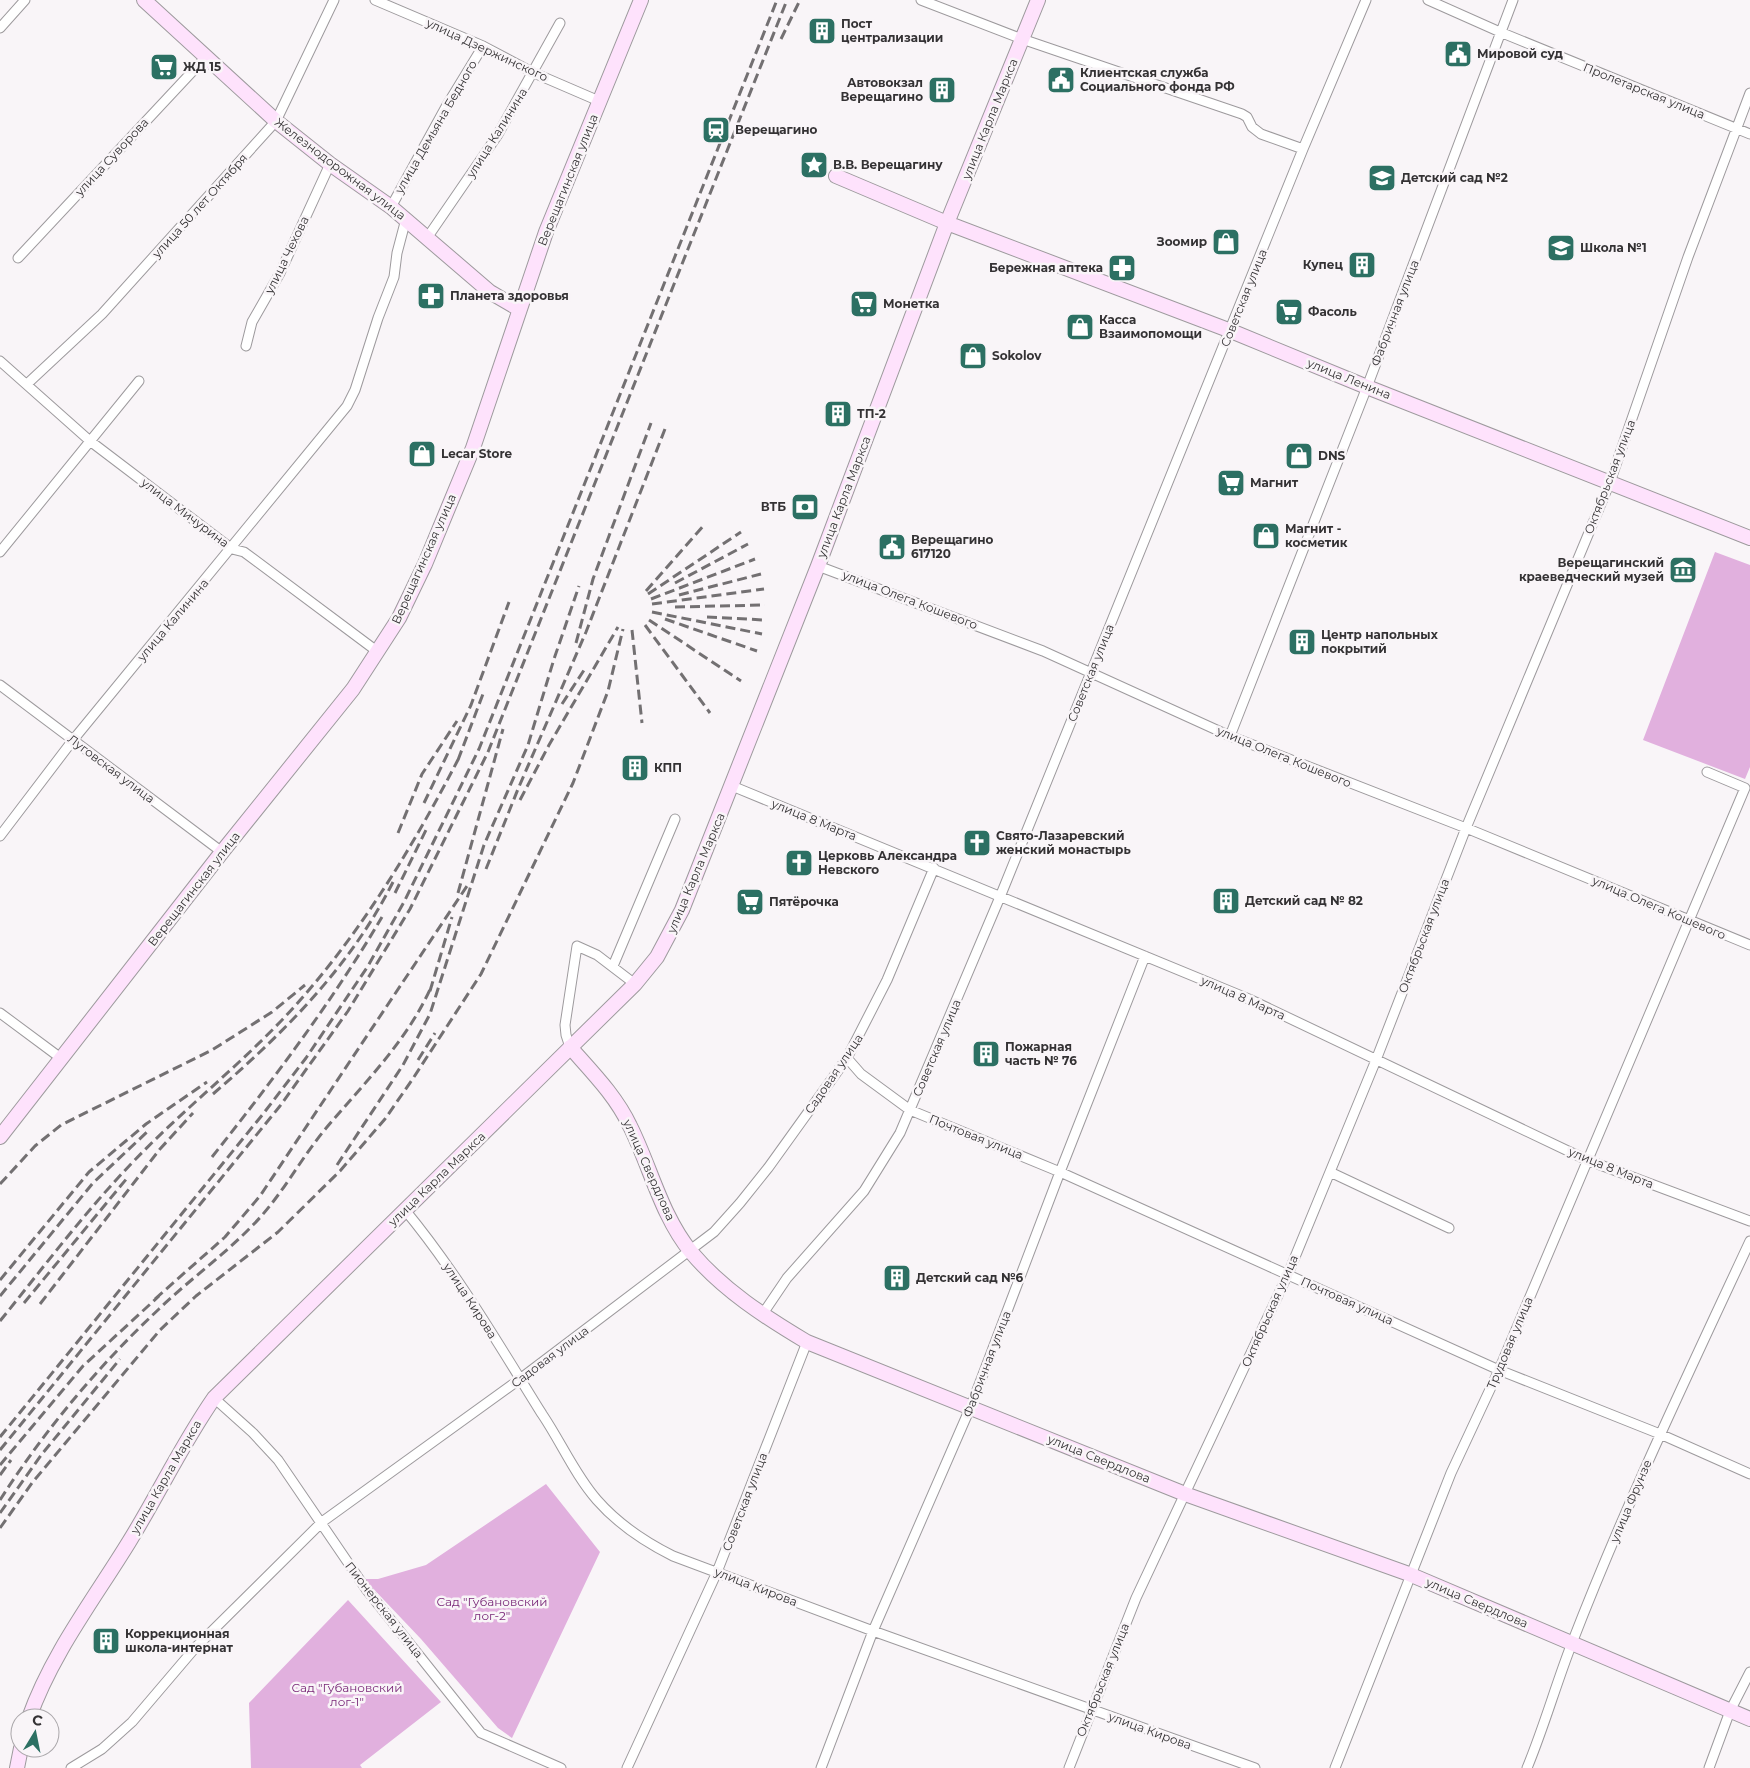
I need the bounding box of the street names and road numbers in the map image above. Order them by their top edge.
street label: улица Дзержинского [423,14,551,84]
street label: улица Карла Маркса [958,56,1021,182]
street label: улица Демьяна Бедного [391,57,480,197]
street label: Пролетарская улица [1581,59,1707,122]
street label: улица Калинина [462,85,530,181]
street label: Верещагинская улица [534,112,601,248]
street label: Железнодорожная улица [272,114,409,223]
street label: улица Суворова [71,115,152,199]
street label: улица 50 лет Октября [148,150,250,262]
street label: улица Чехова [261,214,312,297]
street label: Советская улица [1217,247,1270,349]
street label: Фабричная улица [1367,258,1422,368]
street label: улица Ленина [1304,355,1393,402]
street label: Октябрьская улица [1581,418,1638,536]
street label: улица Карла Маркса [813,434,874,561]
street label: улица Мичурина [138,474,232,550]
street label: Верещагинская улица [388,491,459,626]
street label: улица Олега Кошевого [839,566,980,632]
street label: улица Калинина [133,575,212,665]
street label: Советская улица [1064,622,1117,724]
street label: улица Олега Кошевого [1214,722,1354,791]
street label: Луговская улица [65,731,158,806]
street label: улица 8 Марта [768,795,859,843]
street label: улица Карла Маркса [663,810,728,936]
street label: Верещагинская улица [144,829,243,949]
street label: улица Олега Кошевого [1589,872,1729,943]
street label: Октябрьская улица [1395,877,1452,995]
street label: улица 8 Марта [1198,972,1288,1023]
street label: Советская улица [909,997,964,1099]
street label: Садовая улица [801,1031,866,1117]
street label: Почтовая улица [927,1111,1025,1162]
street label: улица Свердлова [620,1116,679,1223]
street label: улица Карла Маркса [384,1128,488,1230]
street label: улица 8 Марта [1565,1143,1656,1191]
street label: Октябрьская улица [1238,1252,1301,1369]
street label: улица Кирова [440,1259,500,1341]
street label: Почтовая улица [1299,1273,1396,1328]
street label: Трудовая улица [1483,1294,1536,1391]
street label: Фабричная улица [959,1309,1014,1419]
street label: Садовая улица [508,1323,591,1391]
street label: улица Карла Маркса [126,1417,204,1537]
street label: улица Свердлова [1045,1431,1153,1486]
street label: Советская улица [719,1450,770,1553]
street label: улица Фрунзе [1606,1457,1655,1545]
street label: Пионерская улица [342,1559,427,1661]
street label: улица Кирова [712,1564,800,1609]
street label: улица Свердлова [1423,1574,1530,1631]
street label: Октябрьская улица [1073,1621,1132,1739]
street label: улица Кирова [1106,1708,1194,1753]

